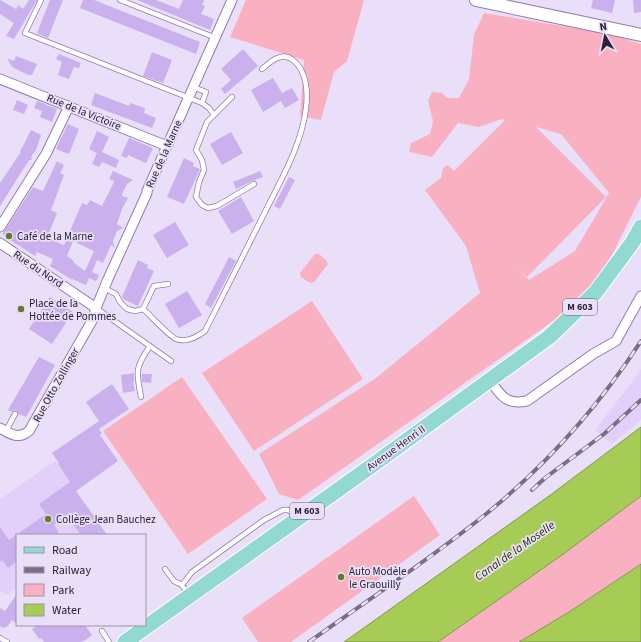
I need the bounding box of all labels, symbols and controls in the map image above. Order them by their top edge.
north arrow [585,16,625,56]
text: N [598,19,608,35]
street label: Rue de la Victoire [45,90,124,134]
street label: Rue de la Marne [142,117,186,190]
place label: Café de la Marne [17,229,93,244]
marker: Café de la Marne [4,231,14,241]
street label: Rue du Nord [10,247,66,291]
place label: Place de la Hottée de Pommes [29,296,117,324]
road number: M 603 [563,299,597,315]
marker: Place de la Hottée de Pommes [16,304,26,314]
street label: Rue Otto Zollinger [29,345,83,425]
street label: Avenue Henri II [364,422,428,474]
road number: M 603 [290,503,324,519]
place label: Collège Jean Bauchez [56,512,156,527]
marker: Collège Jean Bauchez [43,514,53,524]
water label: Canal de la Moselle [471,517,559,585]
legend [16,534,146,626]
text: Road [52,542,78,559]
text: Railway [52,562,91,579]
place label: Auto Modèle le Graouilly [349,564,407,592]
marker: Auto Modèle le Graouilly [336,572,346,582]
text: Park [52,582,74,599]
text: Water [52,602,82,619]

